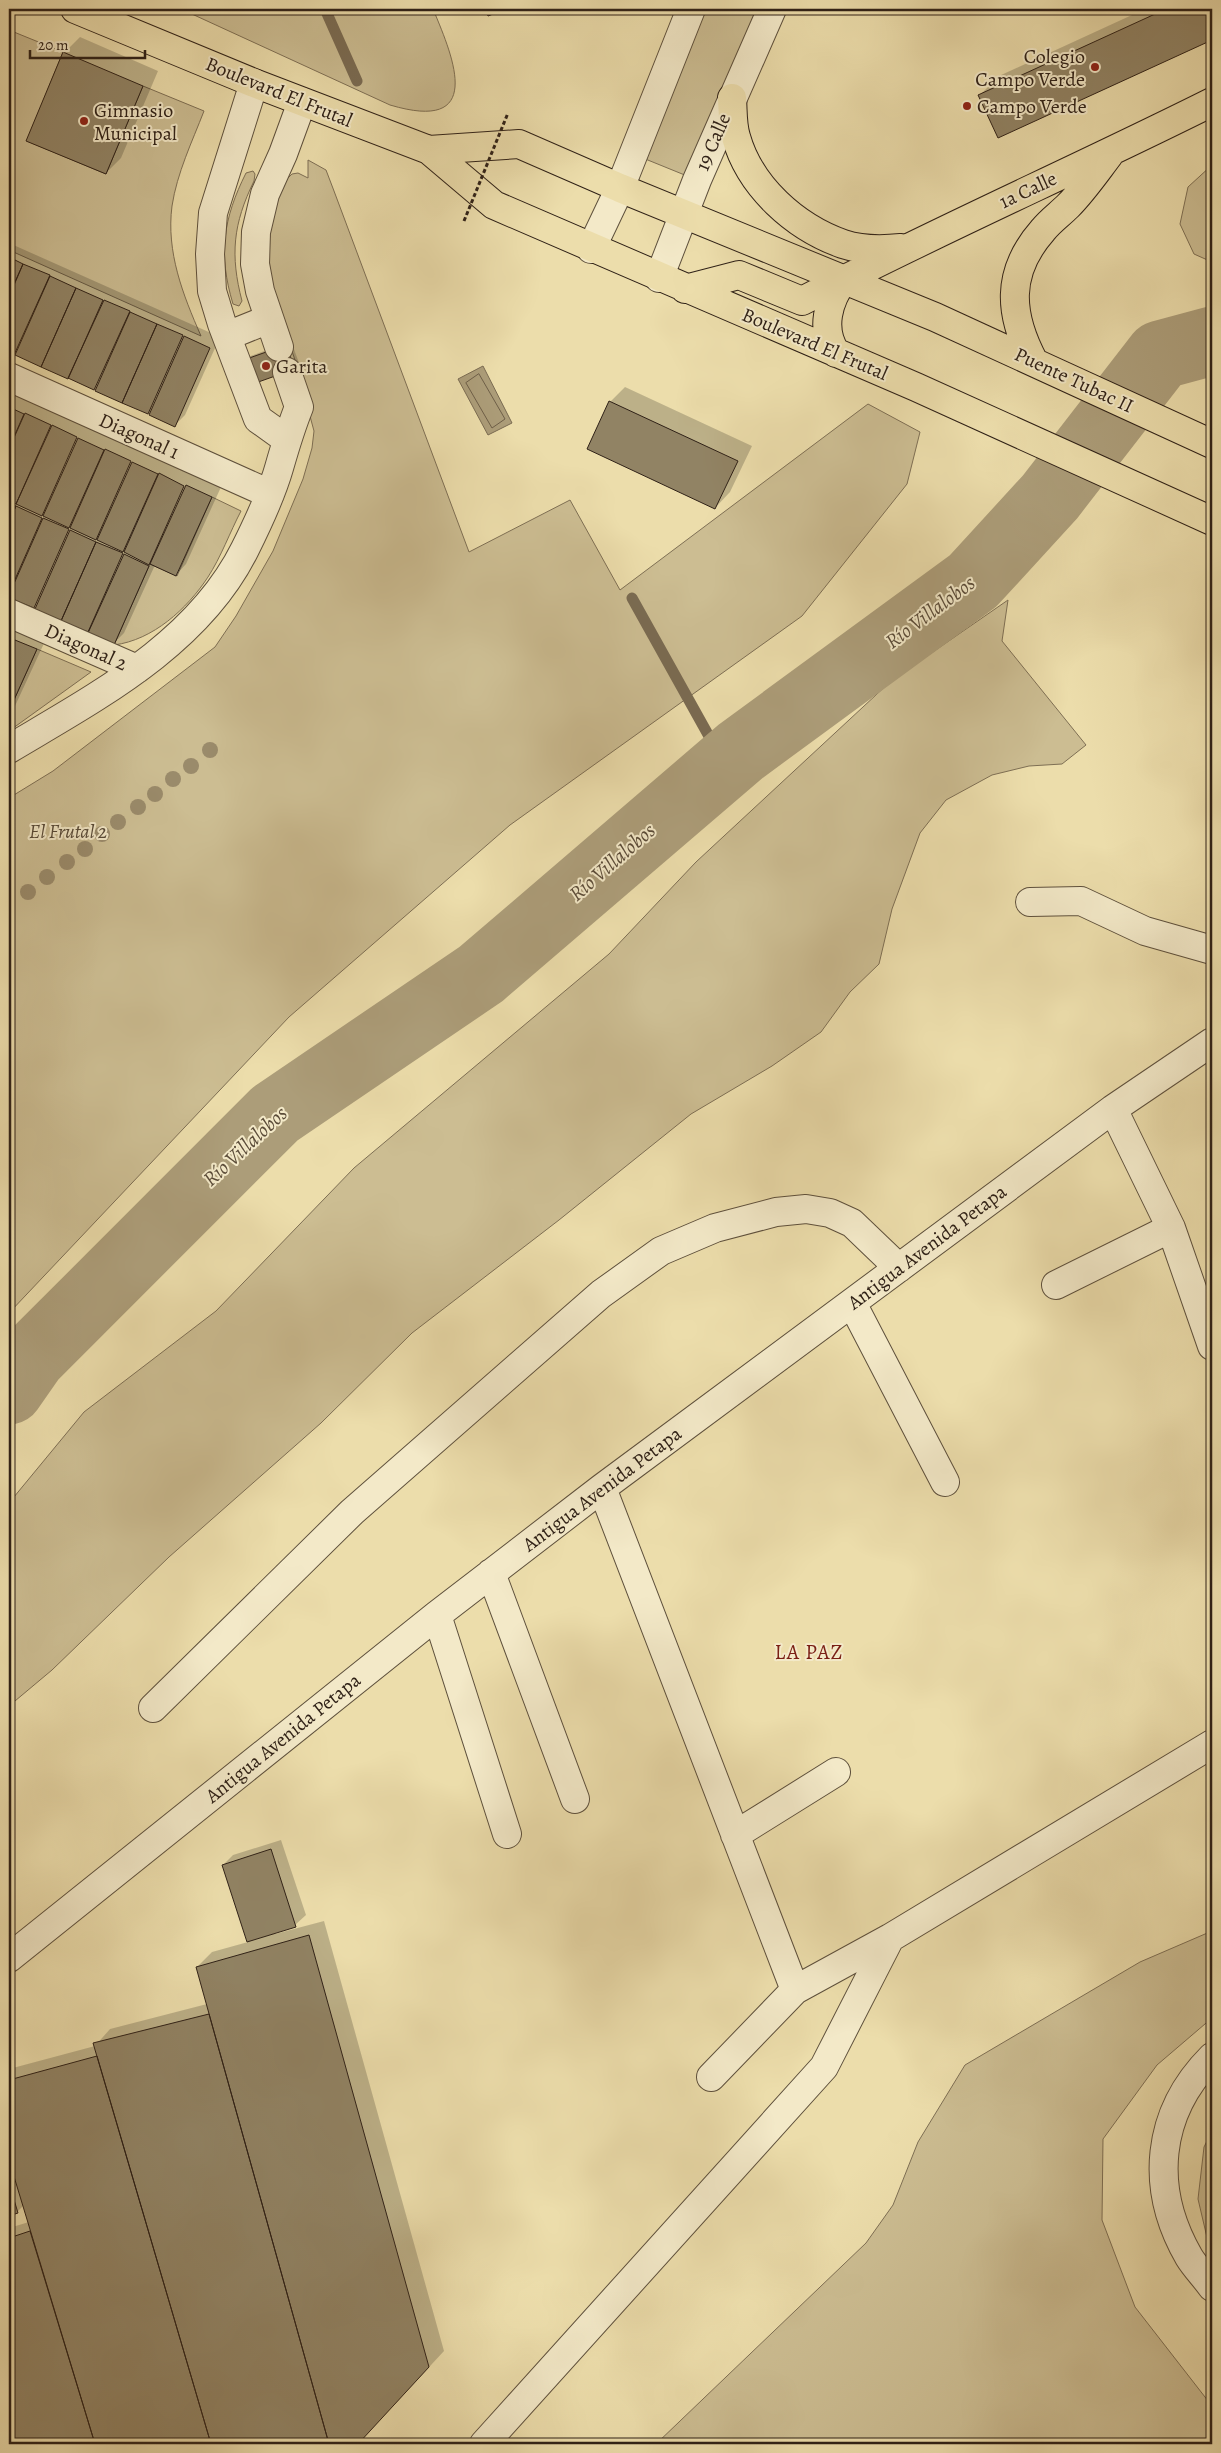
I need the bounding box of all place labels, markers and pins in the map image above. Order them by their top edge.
place label: Colegio Campo Verde [975,43,1085,93]
marker: Colegio Campo Verde [1089,61,1101,73]
place label: Campo Verde [977,93,1087,120]
place label: Gimnasio Municipal [94,97,177,147]
marker: Campo Verde [961,100,973,112]
marker: Gimnasio Municipal [78,115,90,127]
place label: Garita [276,353,328,380]
marker: Garita [260,360,272,372]

